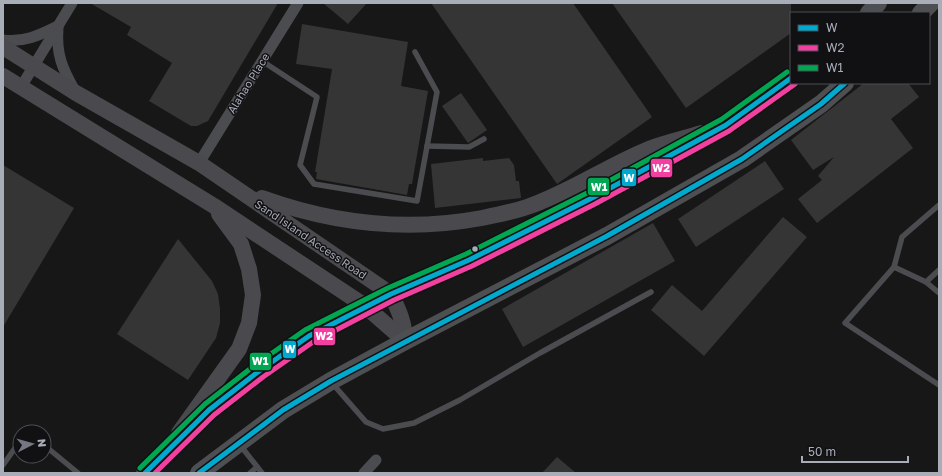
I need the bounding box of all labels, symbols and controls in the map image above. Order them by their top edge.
legend [790,12,930,84]
text: W [826,20,838,35]
text: W2 [826,40,845,55]
street label: Alahao Place [224,50,272,116]
text: W1 [826,60,844,75]
line badge: W2 [650,158,673,178]
text: W2 [652,161,670,174]
line badge: W [621,168,637,187]
text: W [624,171,635,184]
line badge: W1 [587,177,610,196]
text: W1 [591,180,608,193]
street label: Sand Island Access Road [253,197,369,281]
unlabelled marker [470,244,480,254]
line badge: W2 [313,327,336,346]
text: W2 [315,329,333,342]
line badge: W [282,340,297,359]
text: W [285,342,296,355]
line badge: W1 [249,352,272,371]
text: W1 [252,354,269,367]
north arrow [12,424,52,464]
text: N [36,438,49,448]
scale bar [802,438,908,464]
text: 50 m [808,444,836,459]

